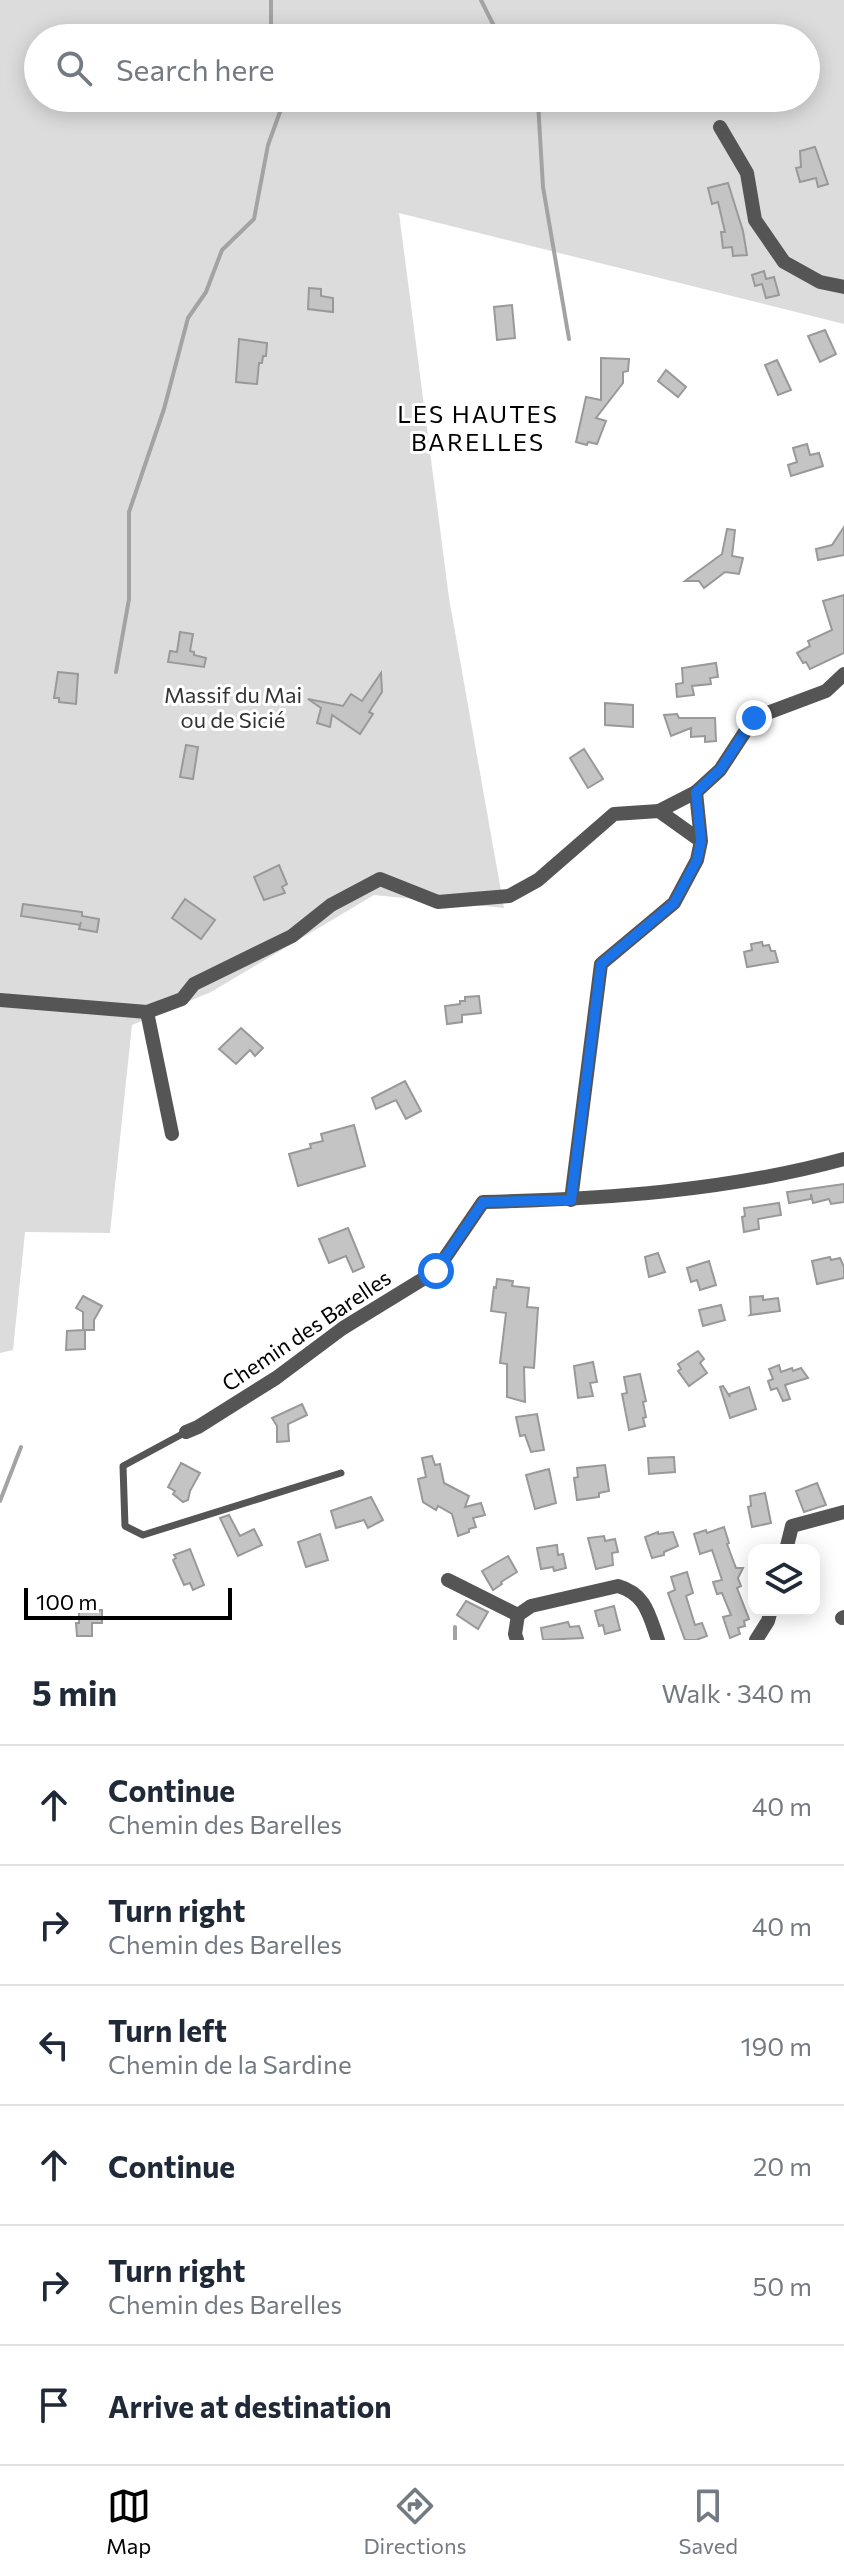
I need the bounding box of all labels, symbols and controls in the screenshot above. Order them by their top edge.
search box [24,24,820,112]
icon: search [52,46,96,90]
text: Search here [116,50,275,87]
district label: LES HAUTES BARELLES [397,399,559,456]
park label: Massif du Mai ou de Sicié [164,681,302,733]
route end [736,700,772,736]
route start [418,1253,454,1289]
street label: Chemin des Barelles [216,1263,396,1397]
map controls [748,1544,820,1616]
button: layers [748,1544,820,1616]
scale bar [24,1584,232,1620]
text: 100 m [36,1588,98,1615]
text: 5 min [32,1671,117,1713]
text: Walk · 340 m [661,1677,812,1708]
text: Continue [108,1771,235,1808]
icon: ahead [32,1783,76,1827]
text: 40 m [752,1790,812,1821]
text: Chemin des Barelles [108,1808,342,1839]
text: Turn right [108,1891,245,1928]
icon: right [32,1903,76,1947]
text: 40 m [752,1910,812,1941]
text: Chemin des Barelles [108,1928,342,1959]
text: Turn left [108,2011,227,2048]
icon: left [32,2023,76,2067]
text: 190 m [740,2030,812,2061]
text: Chemin de la Sardine [108,2048,352,2079]
icon: ahead [32,2143,76,2187]
text: Continue [108,2147,235,2184]
text: 20 m [753,2150,812,2181]
text: Turn right [108,2251,245,2288]
icon: right [32,2263,76,2307]
text: 50 m [752,2270,812,2301]
text: Chemin des Barelles [108,2288,342,2319]
icon: arrive [32,2383,76,2427]
text: Arrive at destination [108,2387,392,2424]
tab: Map [106,2484,151,2559]
tab: Directions [363,2484,467,2559]
tab: Saved [679,2484,738,2559]

